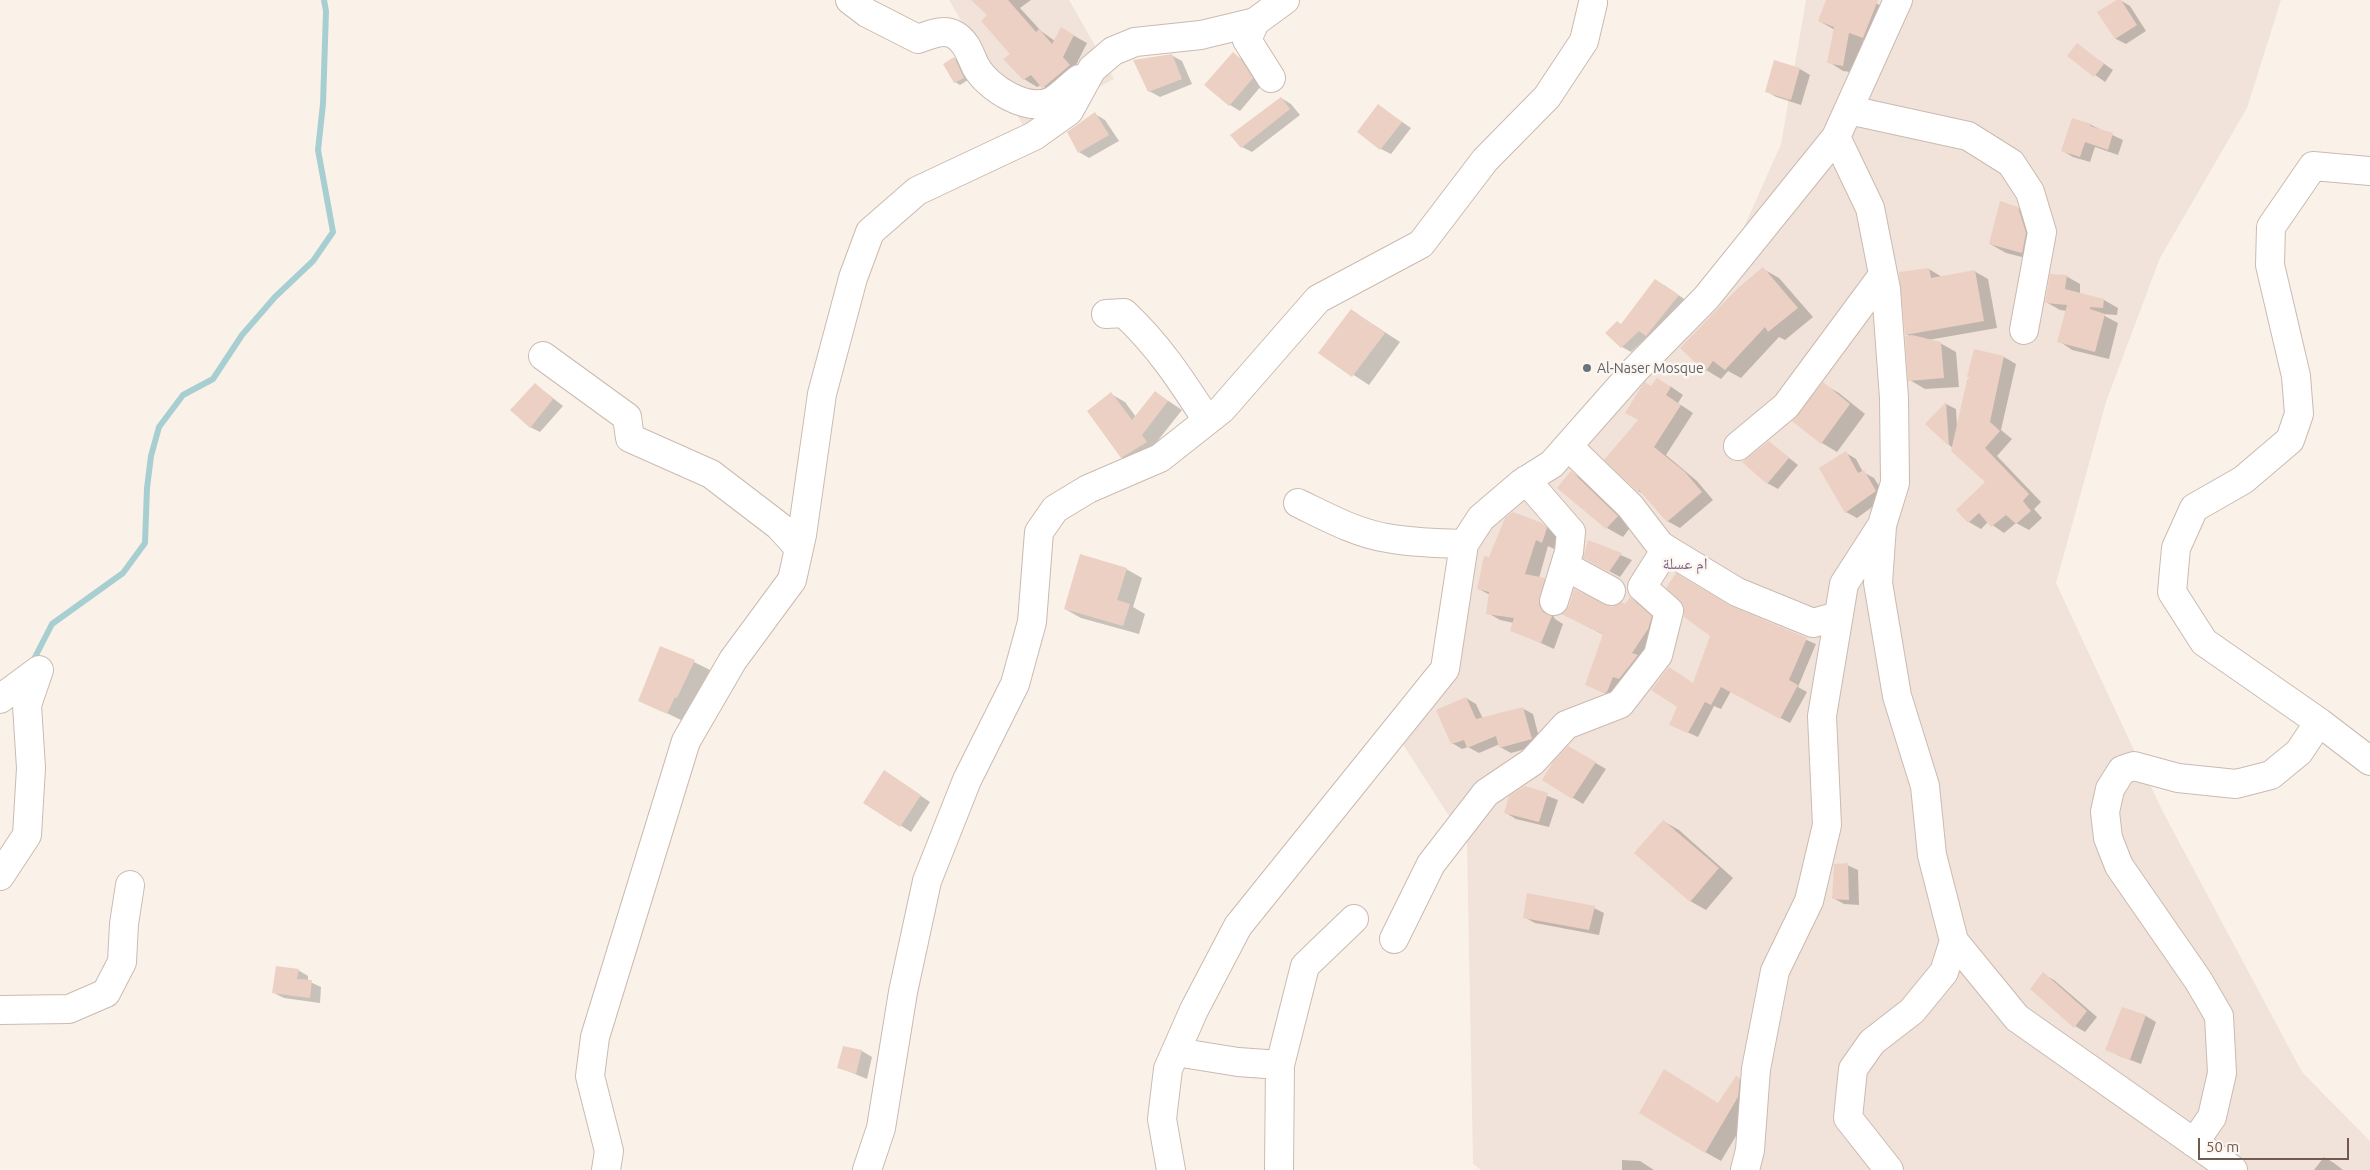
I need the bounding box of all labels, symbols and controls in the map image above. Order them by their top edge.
place label: Al-Naser Mosque [1597,360,1704,376]
marker: Al-Naser Mosque [1581,362,1593,374]
district label: ام عسلة [1662,554,1708,574]
scale bar [2200,1128,2351,1160]
text: 50 m [2206,1138,2239,1155]

